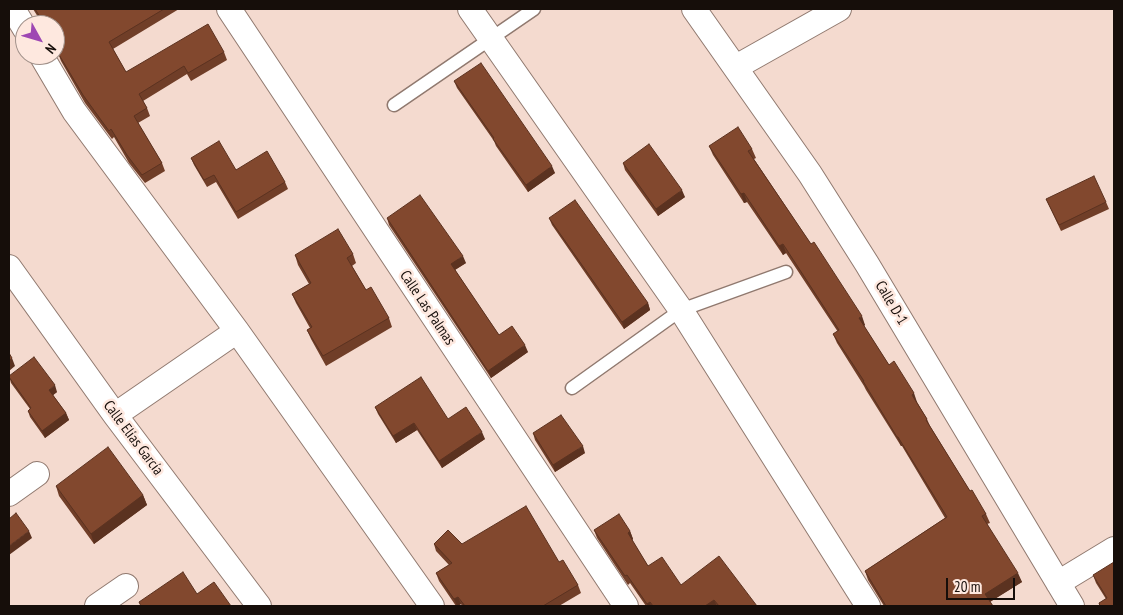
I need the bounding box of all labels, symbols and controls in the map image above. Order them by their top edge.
north arrow [15,15,65,65]
text: N [42,40,60,57]
street label: Calle Las Palmas [395,267,459,349]
street label: Calle D-1 [871,278,911,328]
street label: Calle Elías García [99,397,167,479]
scale bar [948,568,1017,600]
text: 20 m [954,577,980,596]

